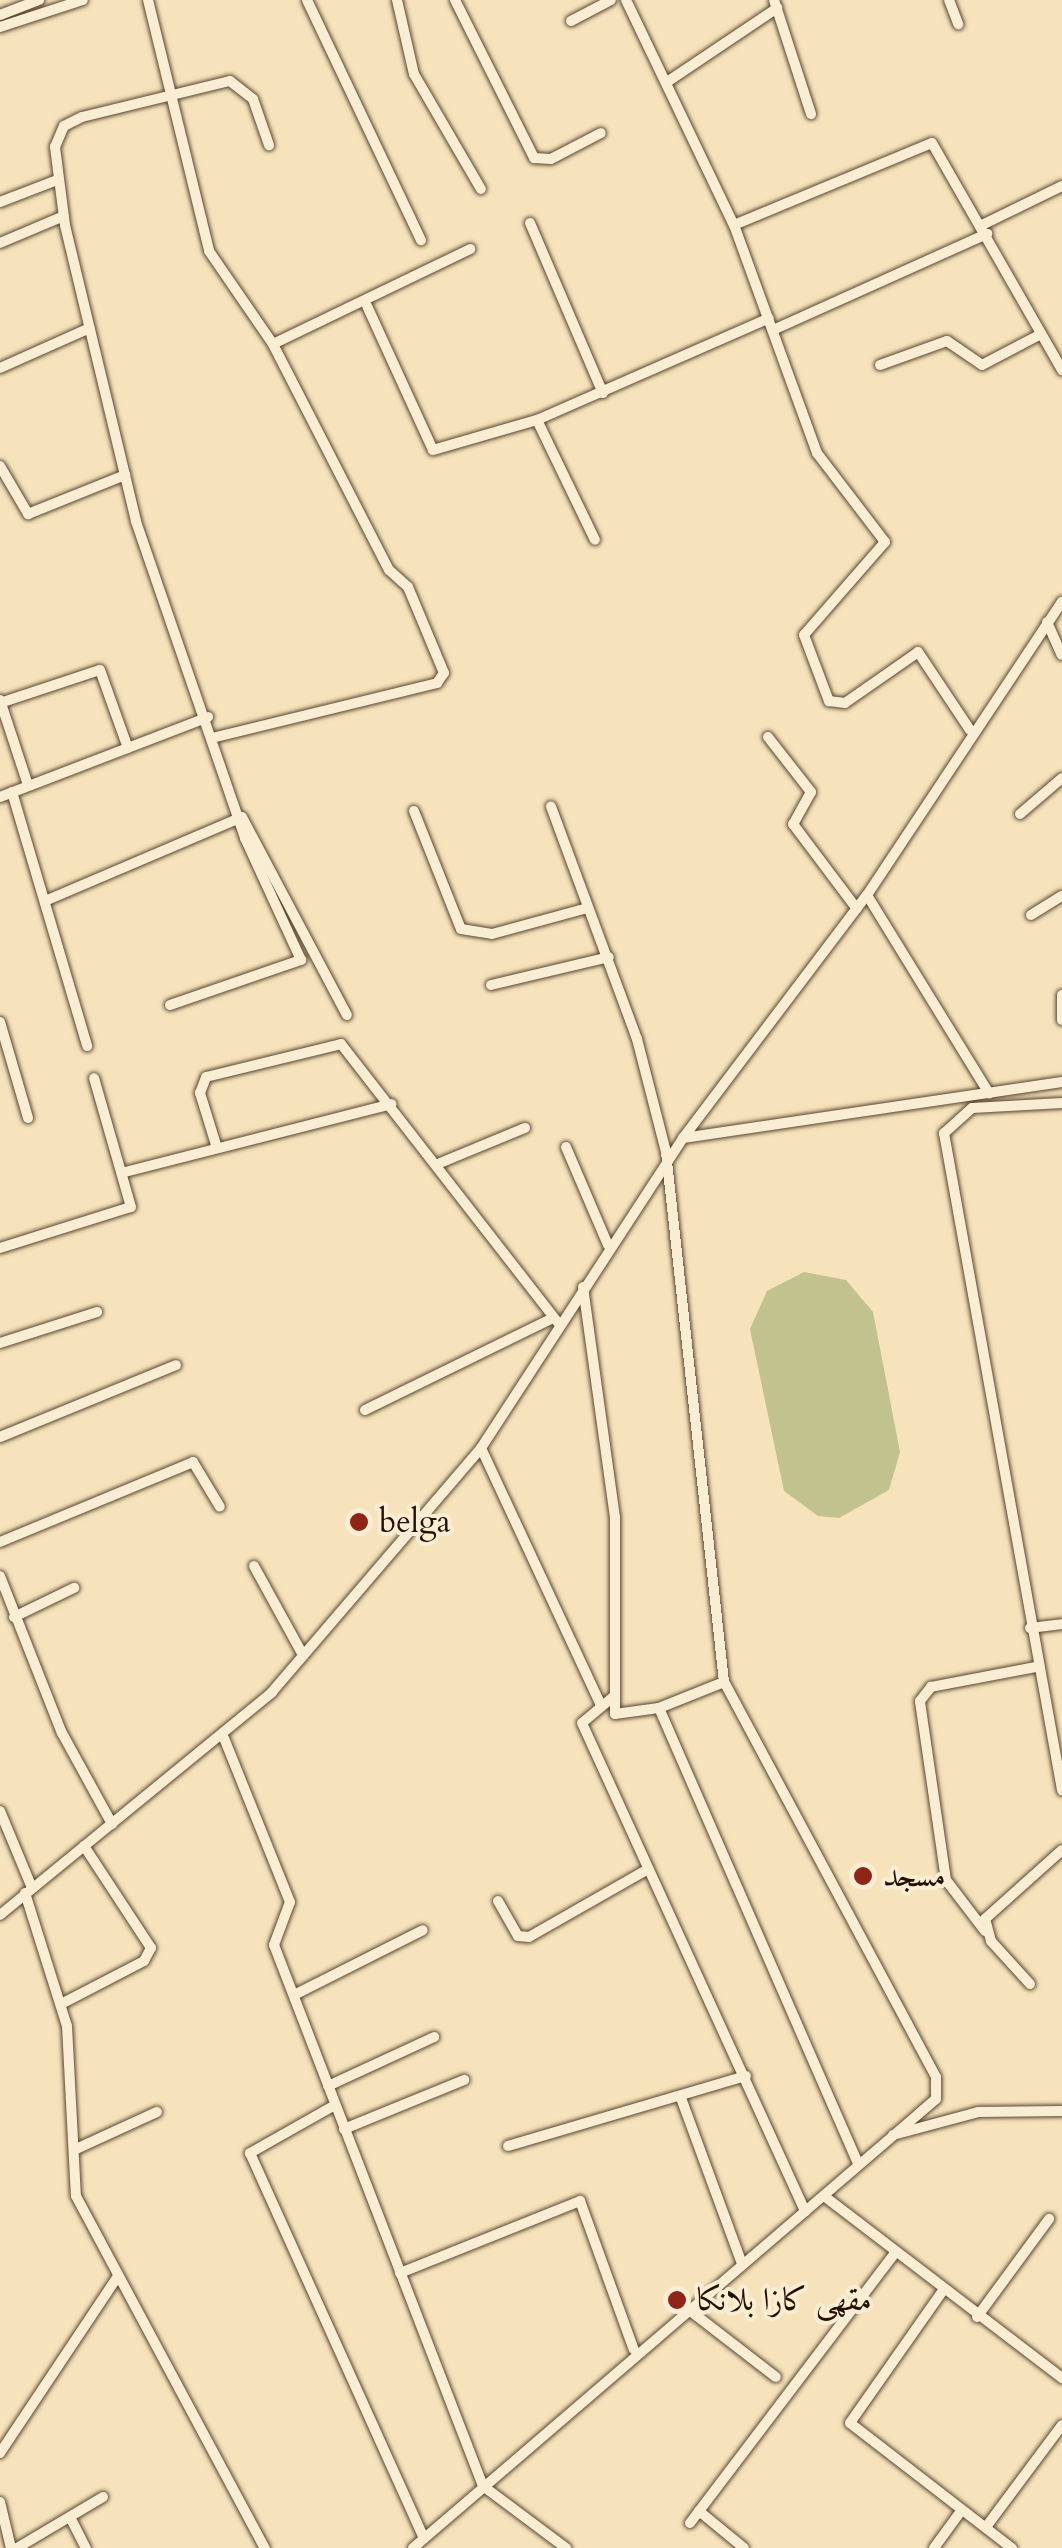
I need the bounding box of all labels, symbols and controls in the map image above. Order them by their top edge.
place label: belga [379,1503,451,1541]
marker: belga [348,1511,370,1533]
place label: مسجد [883,1857,946,1895]
marker: مسجد [852,1865,874,1887]
place label: مقهى كازا بلانكا [697,2281,872,2319]
marker: مقهى كازا بلانكا [666,2289,688,2311]

